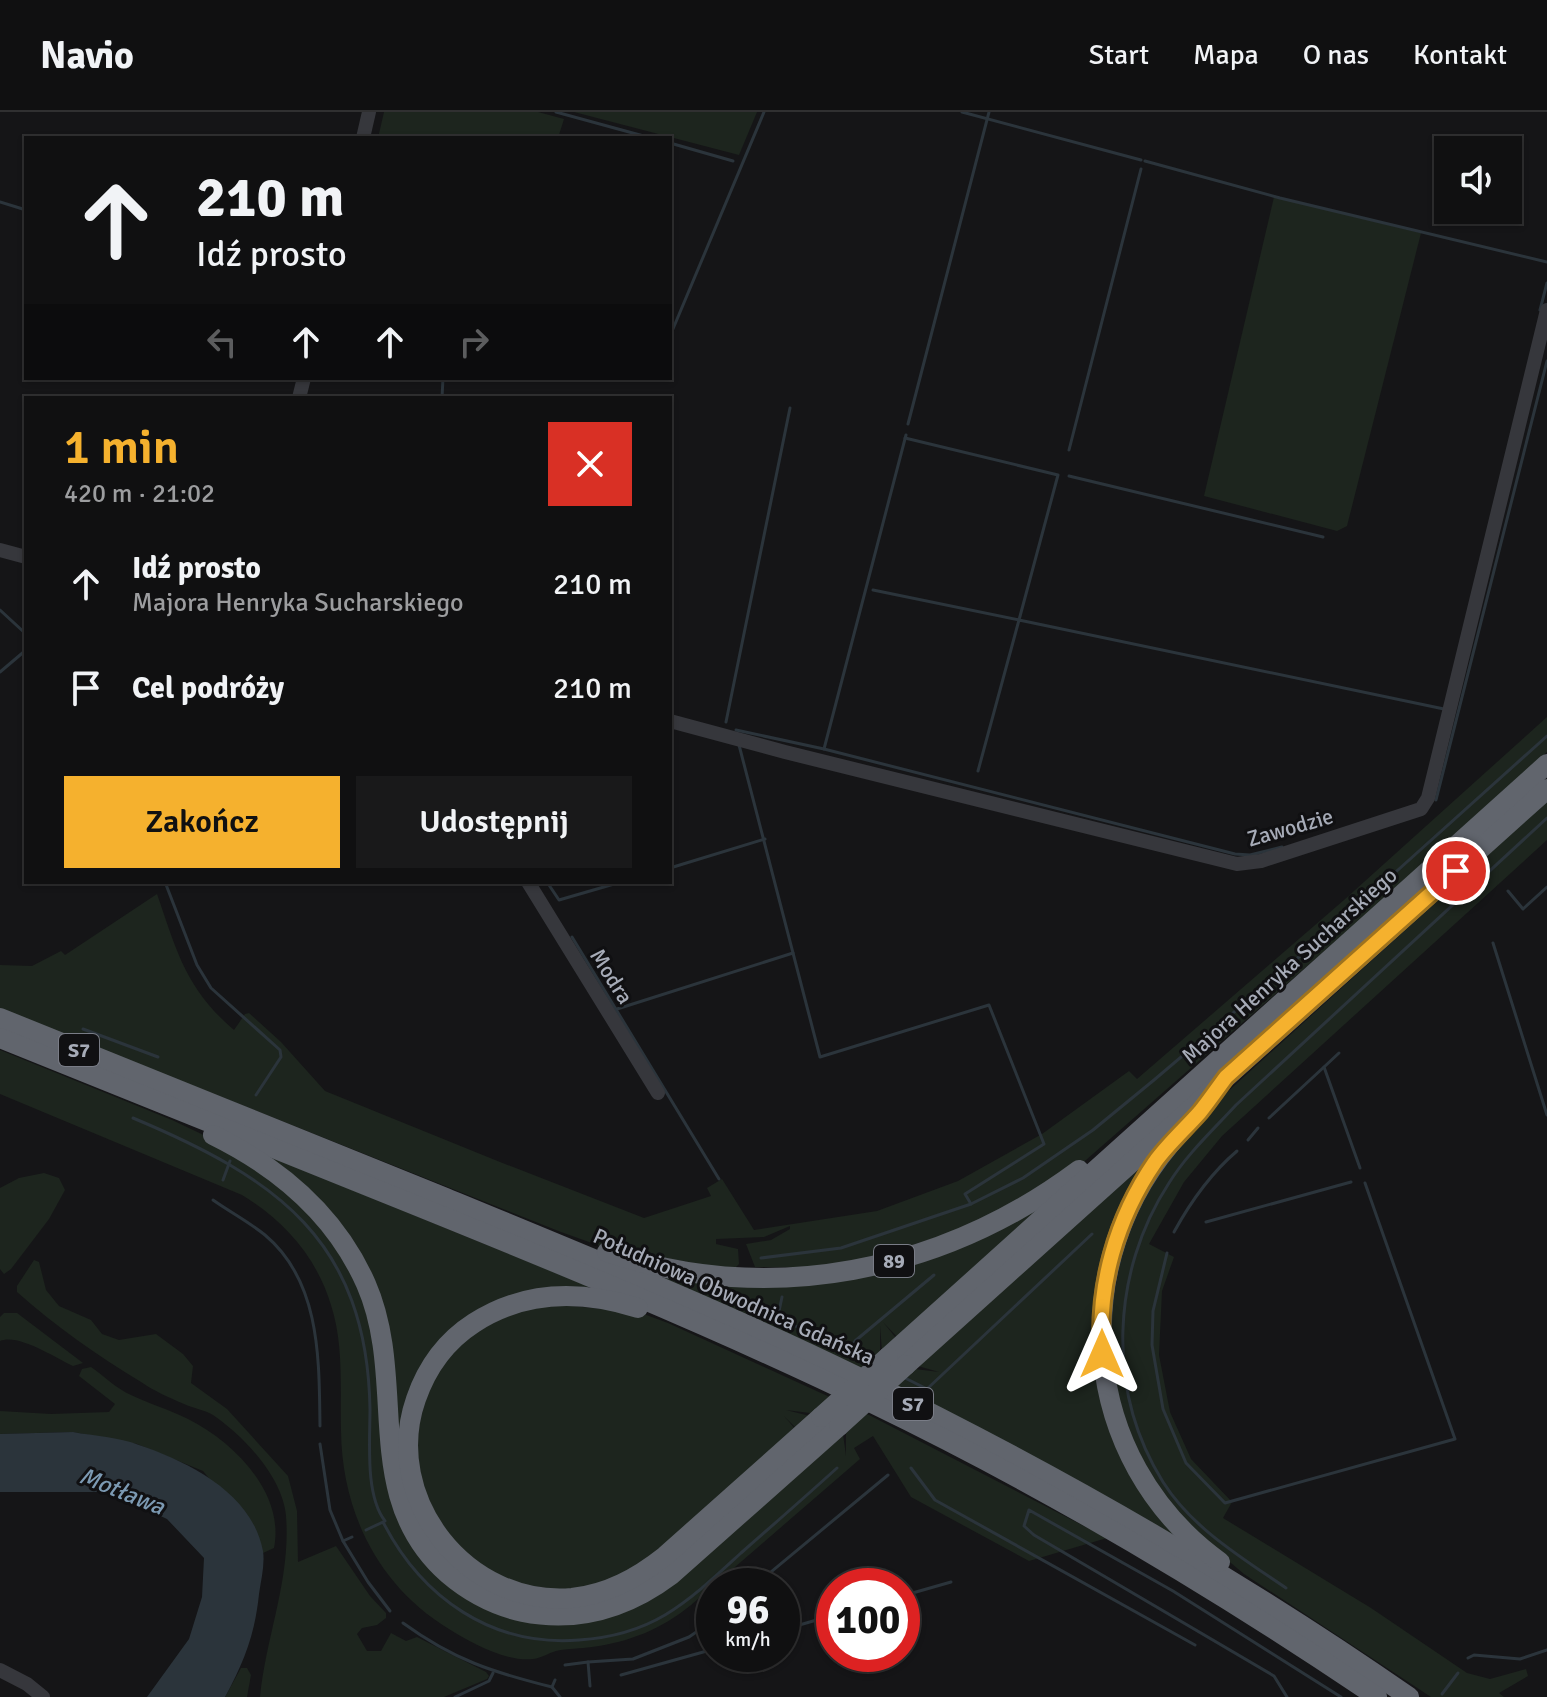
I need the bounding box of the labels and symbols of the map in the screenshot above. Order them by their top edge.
street label: Zawodzie [1244,802,1336,853]
pin [1422,837,1490,905]
street label: Majora Henryka Sucharskiego [1176,861,1403,1069]
street label: Modra [584,944,639,1009]
road number: S7 [59,1034,99,1066]
street label: Południowa Obwodnica Gdańska [589,1222,879,1371]
road number: 89 [874,1245,914,1277]
position arrow [1060,1312,1144,1396]
road number: S7 [893,1388,933,1420]
water label: Motława [75,1460,170,1522]
speed limit sign: 100 [816,1568,920,1672]

